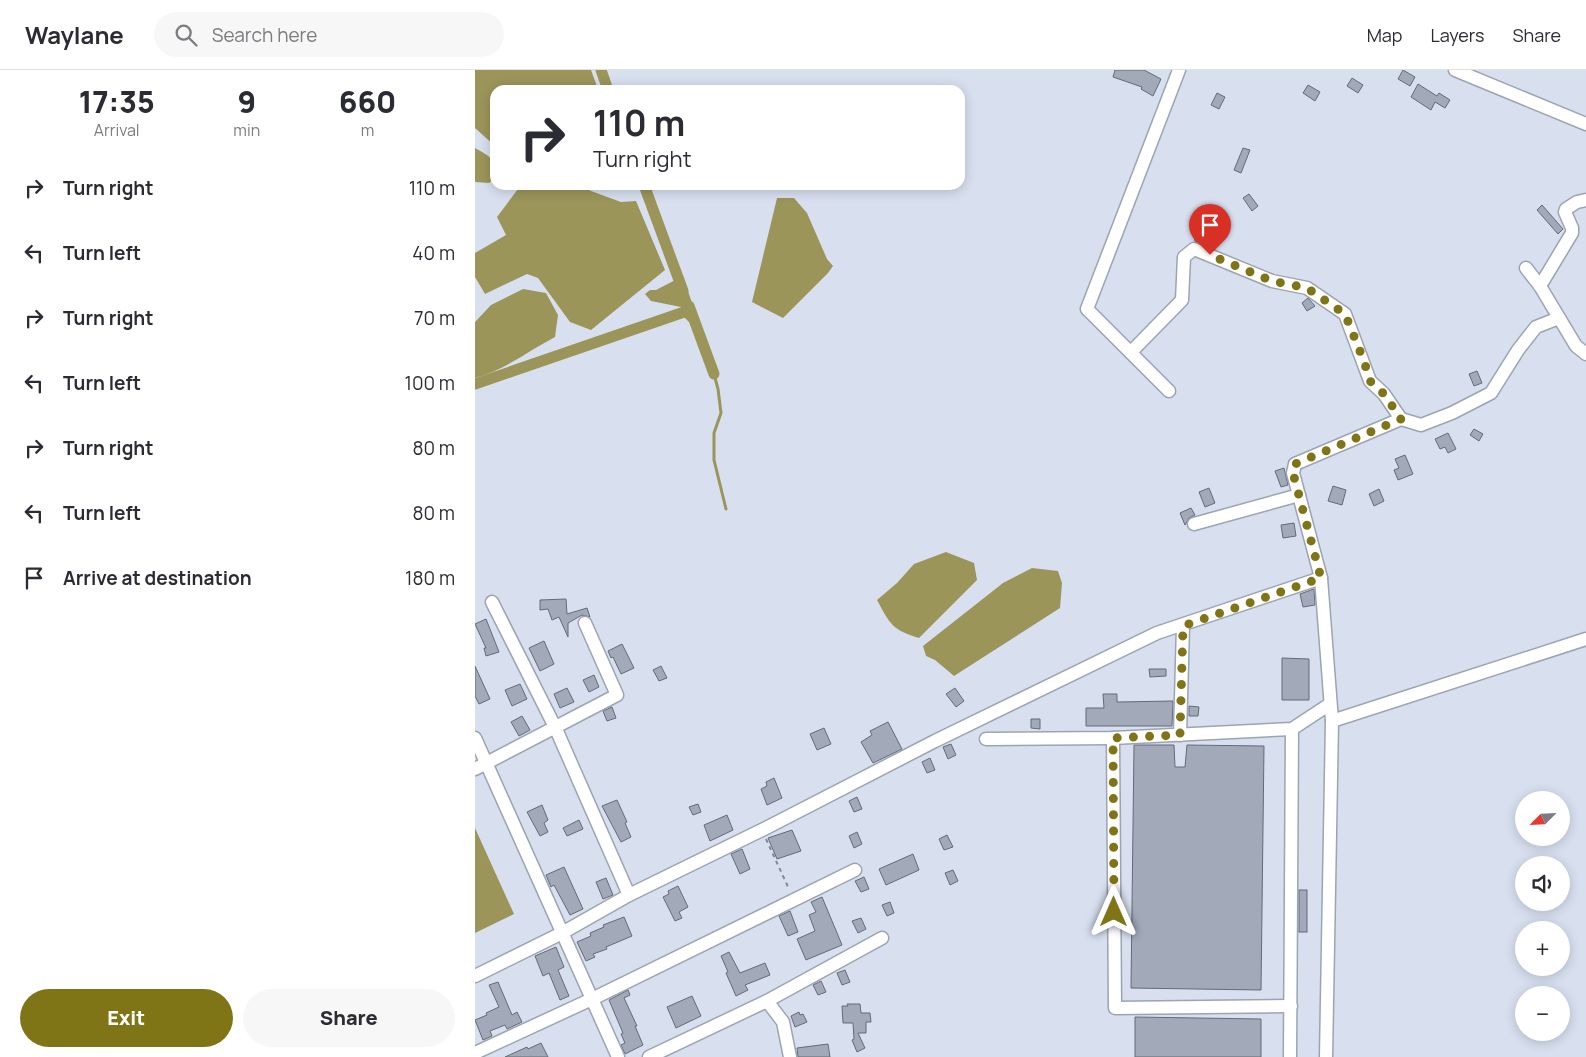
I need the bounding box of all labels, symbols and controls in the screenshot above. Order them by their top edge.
search box [154,12,504,57]
text: Waylane [25,18,124,51]
icon: search [172,21,200,49]
text: Search here [212,22,317,48]
text: Map [1367,23,1402,47]
text: Layers [1430,23,1484,47]
text: Share [1512,23,1561,47]
text: 17:35 [79,81,155,122]
text: 9 [237,81,256,122]
text: 660 [339,81,396,122]
text: 110 m [593,99,685,147]
icon: right [510,105,575,170]
text: Arrival [94,119,140,141]
text: min [233,119,260,141]
text: m [361,119,374,141]
text: Turn right [593,144,691,174]
icon: right [20,174,48,202]
text: Turn right [63,175,153,201]
text: 110 m [409,175,455,201]
pin [1189,204,1231,255]
icon: arrive [1196,211,1224,239]
icon: left [20,239,48,267]
text: Turn left [63,240,141,266]
text: 40 m [412,240,455,266]
icon: right [20,304,48,332]
text: Turn right [63,305,153,331]
text: 70 m [414,305,455,331]
icon: left [20,369,48,397]
text: Turn left [63,370,141,396]
text: 100 m [404,370,455,396]
icon: right [20,434,48,462]
text: Turn right [63,435,153,461]
text: 80 m [412,435,455,461]
icon: left [20,499,48,527]
text: Turn left [63,500,141,526]
text: 80 m [412,500,455,526]
icon: arrive [20,564,48,592]
text: Arrive at destination [63,565,252,591]
text: 180 m [405,565,455,591]
north arrow [1515,791,1570,846]
map controls [1515,791,1570,1041]
button: sound [1515,856,1570,911]
position arrow [1087,885,1139,937]
button: + [1515,921,1570,976]
button: − [1515,986,1570,1041]
button: Exit [20,989,233,1047]
button: Share [243,989,455,1047]

